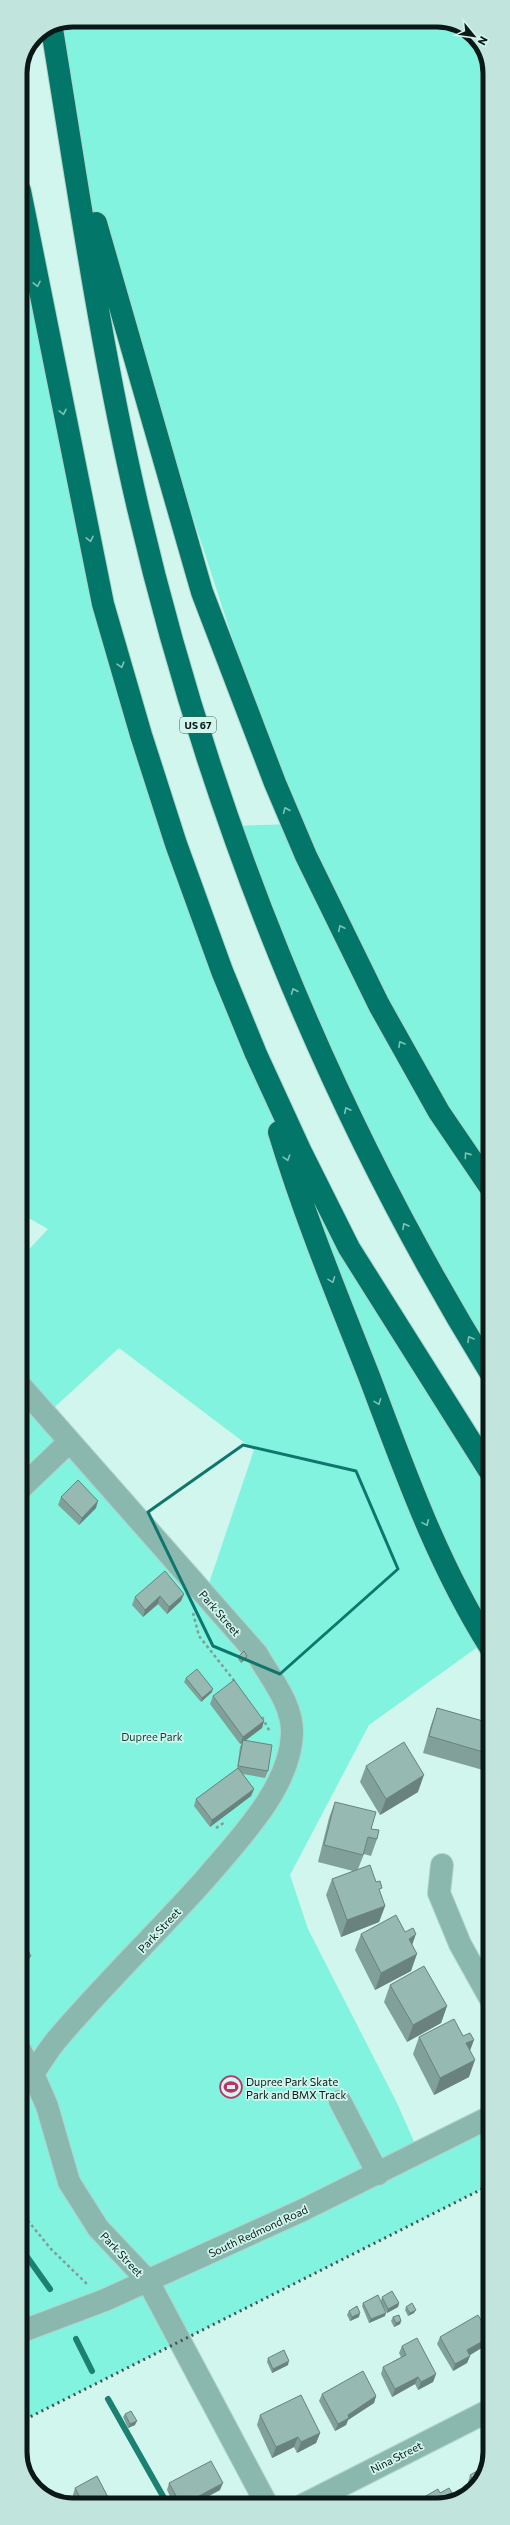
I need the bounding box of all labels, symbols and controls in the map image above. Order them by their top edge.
north arrow [454,16,494,56]
text: N [475,34,491,48]
one-way arrow [33,281,41,288]
one-way arrow [59,409,67,415]
one-way arrow [85,536,93,542]
one-way arrow [116,661,125,668]
road number: US 67 [180,717,216,733]
one-way arrow [283,807,291,814]
one-way arrow [339,925,346,932]
one-way arrow [291,988,299,995]
one-way arrow [398,1040,405,1048]
one-way arrow [344,1107,352,1114]
one-way arrow [465,1153,472,1160]
one-way arrow [282,1155,291,1162]
one-way arrow [402,1223,409,1230]
one-way arrow [327,1277,335,1284]
one-way arrow [467,1336,474,1343]
one-way arrow [374,1398,382,1405]
one-way arrow [421,1518,429,1526]
street label: Park Street [197,1588,244,1639]
park label: Dupree Park [121,1730,183,1743]
street label: Park Street [135,1905,183,1955]
sports icon: Dupree Park Skate Park and BMX Track [218,2074,244,2100]
place label: Dupree Park Skate Park and BMX Track [246,2075,346,2101]
street label: South Redmond Road [206,2202,310,2260]
street label: Park Street [98,2229,146,2279]
street label: Nina Street [368,2438,424,2476]

